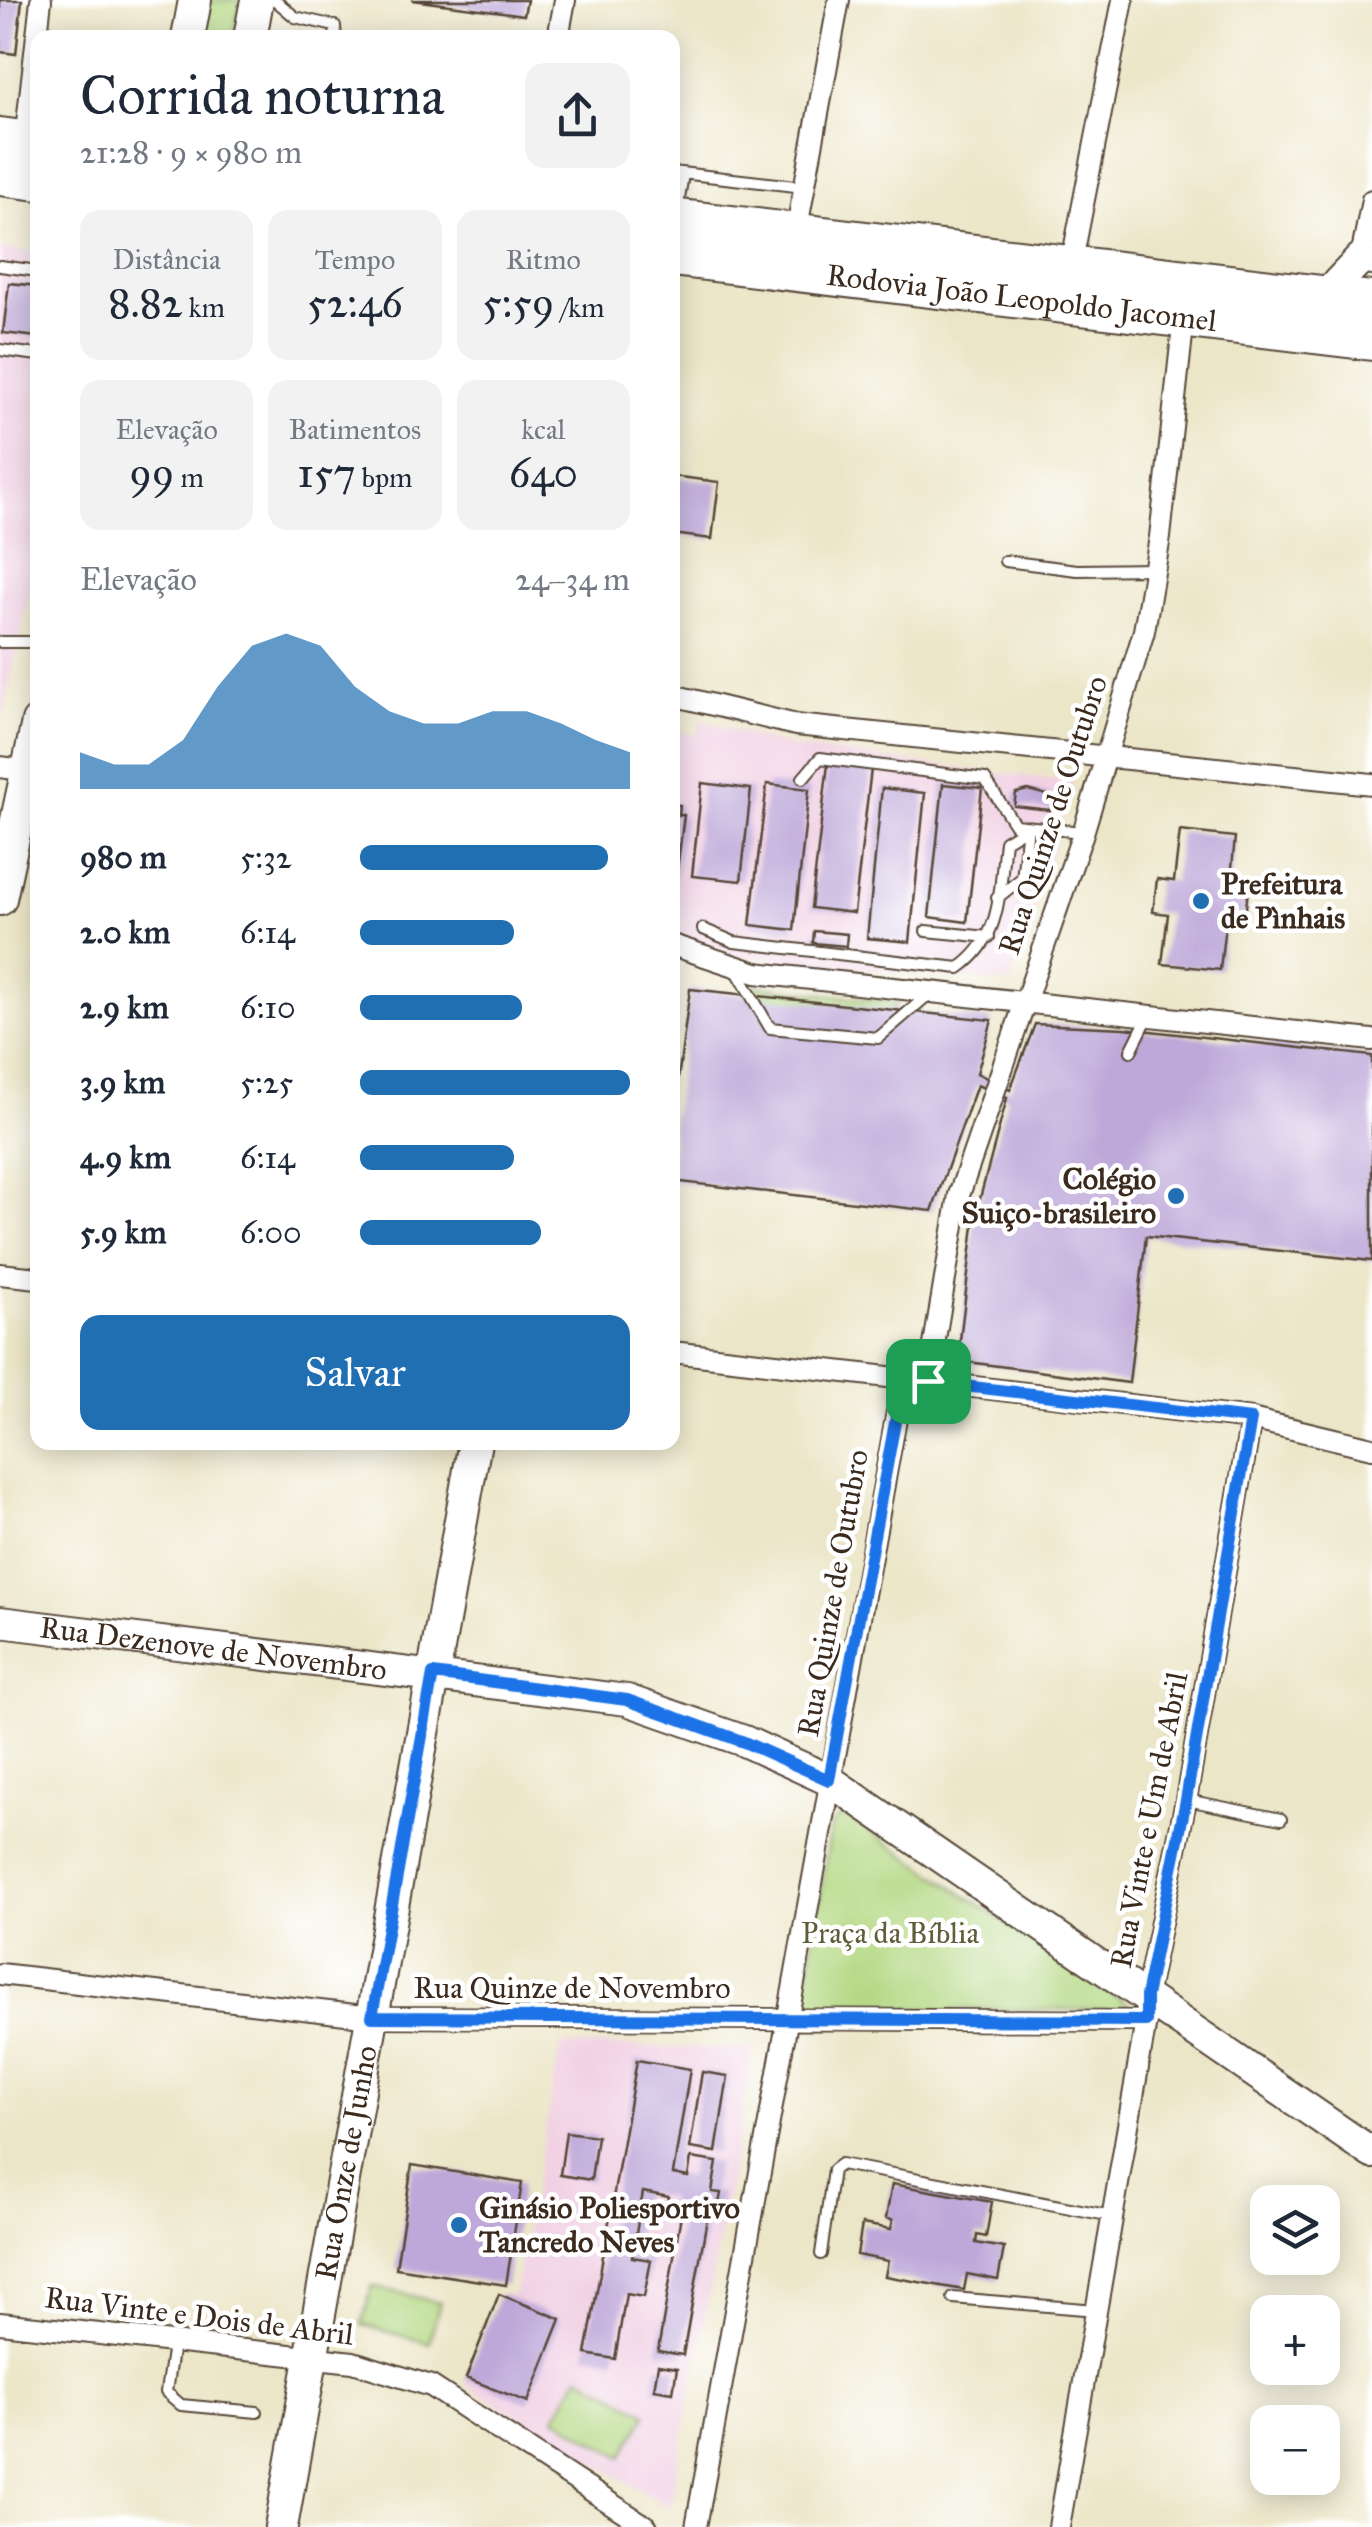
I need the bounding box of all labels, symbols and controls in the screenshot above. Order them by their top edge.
text: Corrida noturna [80,62,445,129]
button: share [525,63,630,168]
text: 21:28 · 9 × 980 m [80,133,302,172]
text: Distância [113,242,221,277]
text: Tempo [315,242,395,277]
text: Ritmo [506,242,581,277]
street label: Rodovia João Leopoldo Jacomel [824,257,1219,339]
text: 8.82 [108,277,182,329]
text: 52:46 [307,277,403,329]
text: 5:59 [482,277,554,329]
text: km [182,290,225,325]
text: /km [554,290,604,325]
text: Elevação [116,412,218,447]
text: Batimentos [289,412,421,447]
text: kcal [521,412,565,447]
text: 99 [129,447,174,499]
text: 157 [297,447,356,499]
text: 640 [509,447,578,499]
text: m [174,460,204,495]
text: bpm [356,460,413,495]
text: Elevação [80,560,197,599]
text: 24–34 m [515,560,630,599]
street label: Rua Quinze de Outubro [991,671,1115,959]
text: 980 m [80,838,167,877]
text: 5:32 [240,838,292,877]
place label: Prefeitura de Pìnhais [1221,866,1345,936]
marker: Prefeitura de Pìnhais [1190,890,1212,912]
text: 2.0 km [80,913,170,952]
text: 6:14 [240,913,295,952]
text: 2.9 km [80,988,169,1027]
text: 6:10 [240,988,296,1027]
text: 3.9 km [80,1063,165,1102]
text: 5:25 [240,1063,293,1102]
text: 4.9 km [80,1138,171,1177]
text: 6:14 [240,1138,295,1177]
place label: Colégio Suiço-brasileiro [962,1161,1156,1232]
marker: Colégio Suiço-brasileiro [1165,1185,1187,1207]
text: 5.9 km [80,1213,167,1252]
text: 6:00 [240,1213,302,1252]
button: Salvar [80,1315,630,1430]
pin [886,1339,971,1424]
icon: arrive [901,1354,956,1409]
street label: Rua Quinze de Outubro [790,1447,876,1739]
street label: Rua Dezenove de Novembro [38,1609,389,1688]
street label: Rua Vinte e Um de Abril [1103,1668,1196,1971]
park label: Praça da Bíblia [801,1915,979,1951]
street label: Rua Quinze de Novembro [414,1970,730,2006]
street label: Rua Onze de Junho [307,2043,385,2283]
map controls [1250,2185,1340,2495]
button: layers [1250,2185,1340,2275]
place label: Ginásio Poliesportivo Tancredo Neves [479,2190,740,2260]
marker: Ginásio Poliesportivo Tancredo Neves [448,2214,470,2236]
street label: Rua Vinte e Dois de Abril [43,2279,356,2353]
button: + [1250,2295,1340,2385]
button: − [1250,2405,1340,2495]

